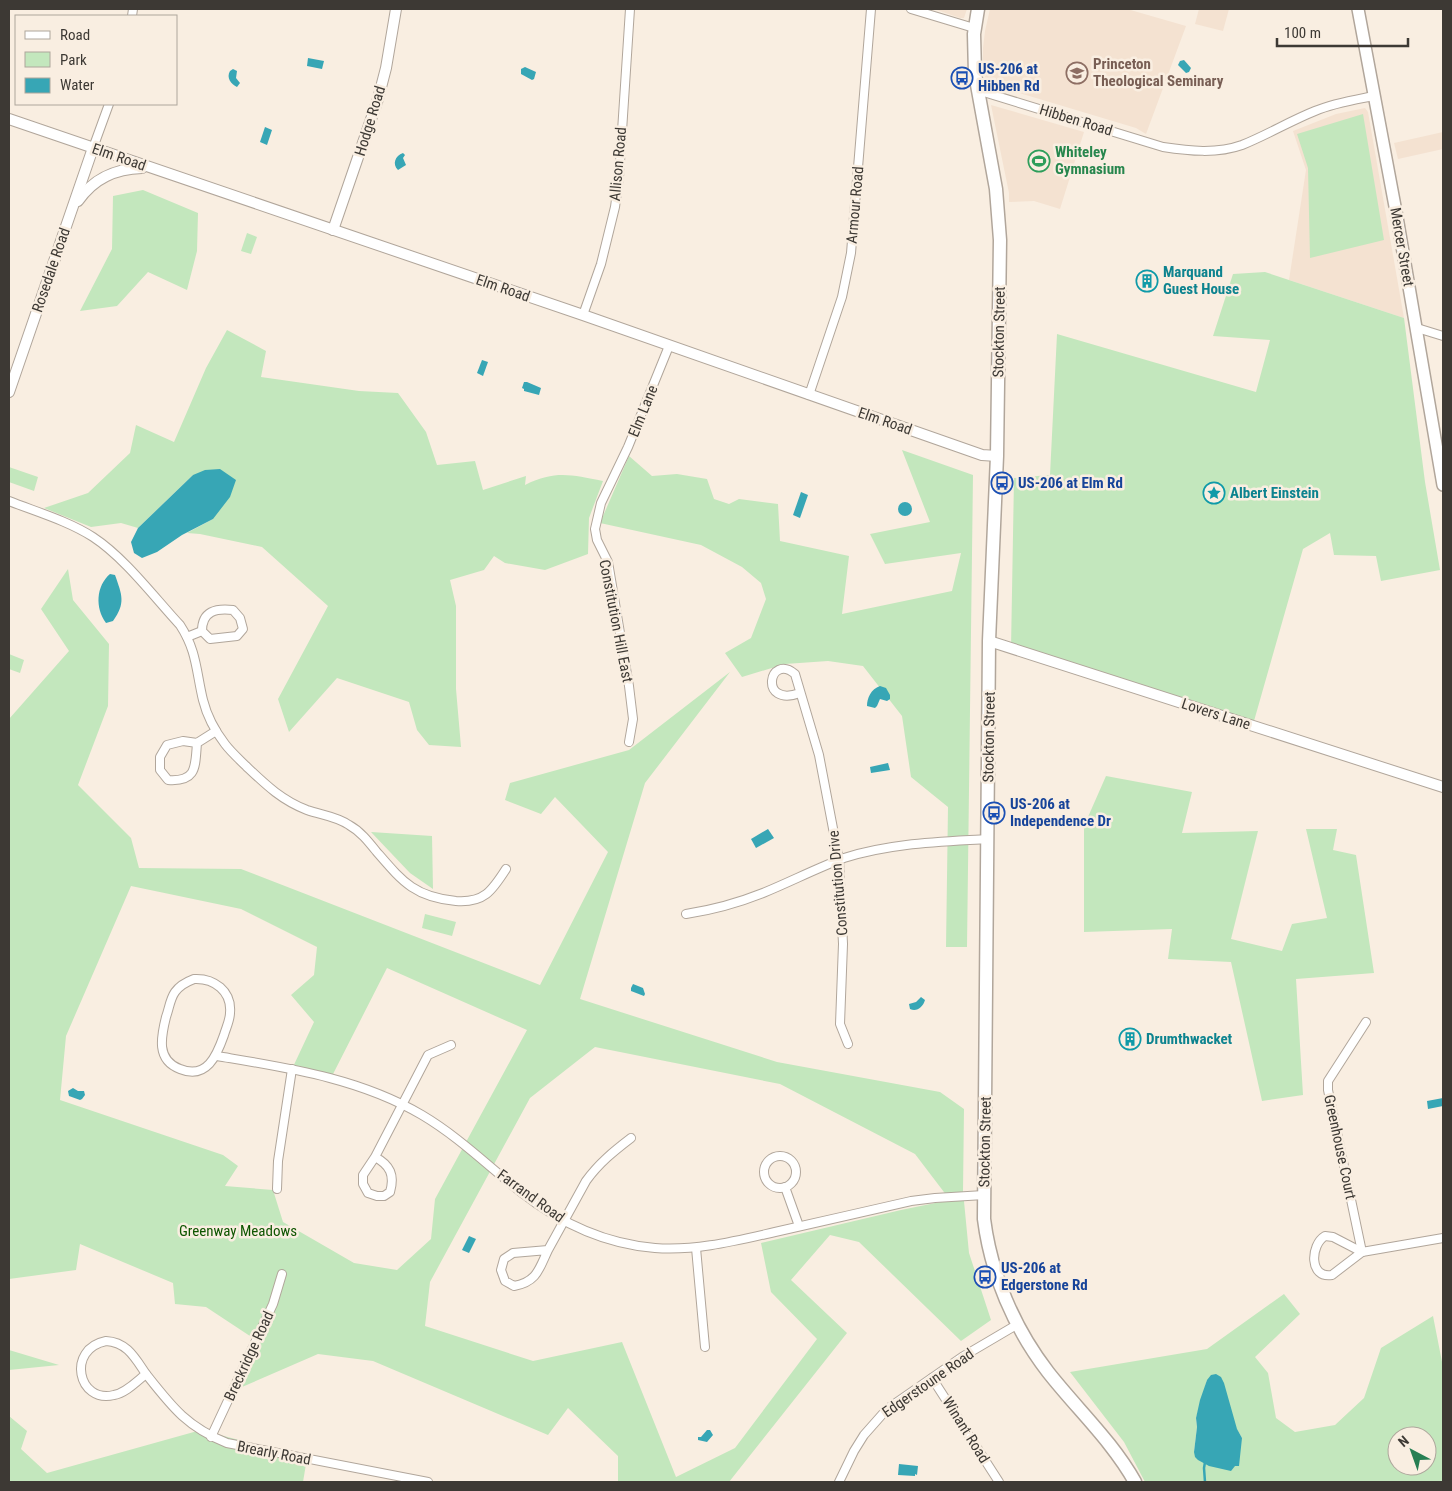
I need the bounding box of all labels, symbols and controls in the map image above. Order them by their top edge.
legend [15,15,178,105]
scale bar [1277,15,1408,47]
text: 100 m [1284,24,1321,42]
text: Road [60,26,90,44]
text: Park [60,51,87,69]
place label: Princeton Theological Seminary [1093,55,1224,90]
place label: US-206 at Hibben Rd [978,60,1040,95]
school or university icon: Princeton Theological Seminary [1065,61,1089,85]
bus stop icon: US-206 at Hibben Rd [950,66,974,90]
text: Water [60,76,95,94]
street label: Hodge Road [351,84,389,158]
street label: Hibben Road [1037,100,1115,140]
street label: Allison Road [606,126,630,202]
street label: Elm Road [90,139,148,175]
place label: Whiteley Gymnasium [1055,143,1125,178]
sports icon: Whiteley Gymnasium [1027,149,1051,173]
street label: Armour Road [843,166,867,244]
street label: Mercer Street [1386,206,1418,288]
street label: Rosedale Road [28,225,74,315]
place label: Marquand Guest House [1163,263,1239,298]
building icon: Marquand Guest House [1135,269,1159,293]
street label: Elm Road [474,270,532,306]
street label: Stockton Street [989,286,1009,378]
street label: Elm Lane [624,382,662,440]
street label: Elm Road [856,403,914,439]
bus stop icon: US-206 at Elm Rd [990,471,1014,495]
place label: US-206 at Elm Rd [1018,474,1123,492]
place icon: Albert Einstein [1202,481,1226,505]
place label: Albert Einstein [1230,484,1319,502]
street label: Constitution Hill East [595,558,637,684]
street label: Stockton Street [979,691,999,783]
street label: Lovers Lane [1179,694,1253,734]
place label: US-206 at Independence Dr [1010,795,1111,830]
bus stop icon: US-206 at Independence Dr [982,801,1006,825]
street label: Constitution Drive [824,830,852,936]
building icon: Drumthwacket [1118,1027,1142,1051]
place label: Drumthwacket [1146,1030,1233,1048]
street label: Greenhouse Court [1320,1093,1360,1201]
street label: Stockton Street [975,1096,995,1188]
street label: Farrand Road [494,1166,568,1226]
park label: Greenway Meadows [179,1222,297,1240]
place label: US-206 at Edgerstone Rd [1001,1259,1088,1294]
bus stop icon: US-206 at Edgerstone Rd [973,1265,997,1289]
street label: Breckridge Road [220,1308,278,1404]
street label: Edgerstoune Road [879,1345,977,1421]
street label: Winant Road [939,1394,993,1466]
north arrow [1387,1426,1437,1476]
text: N [1395,1432,1412,1450]
street label: Brearly Road [236,1437,312,1469]

